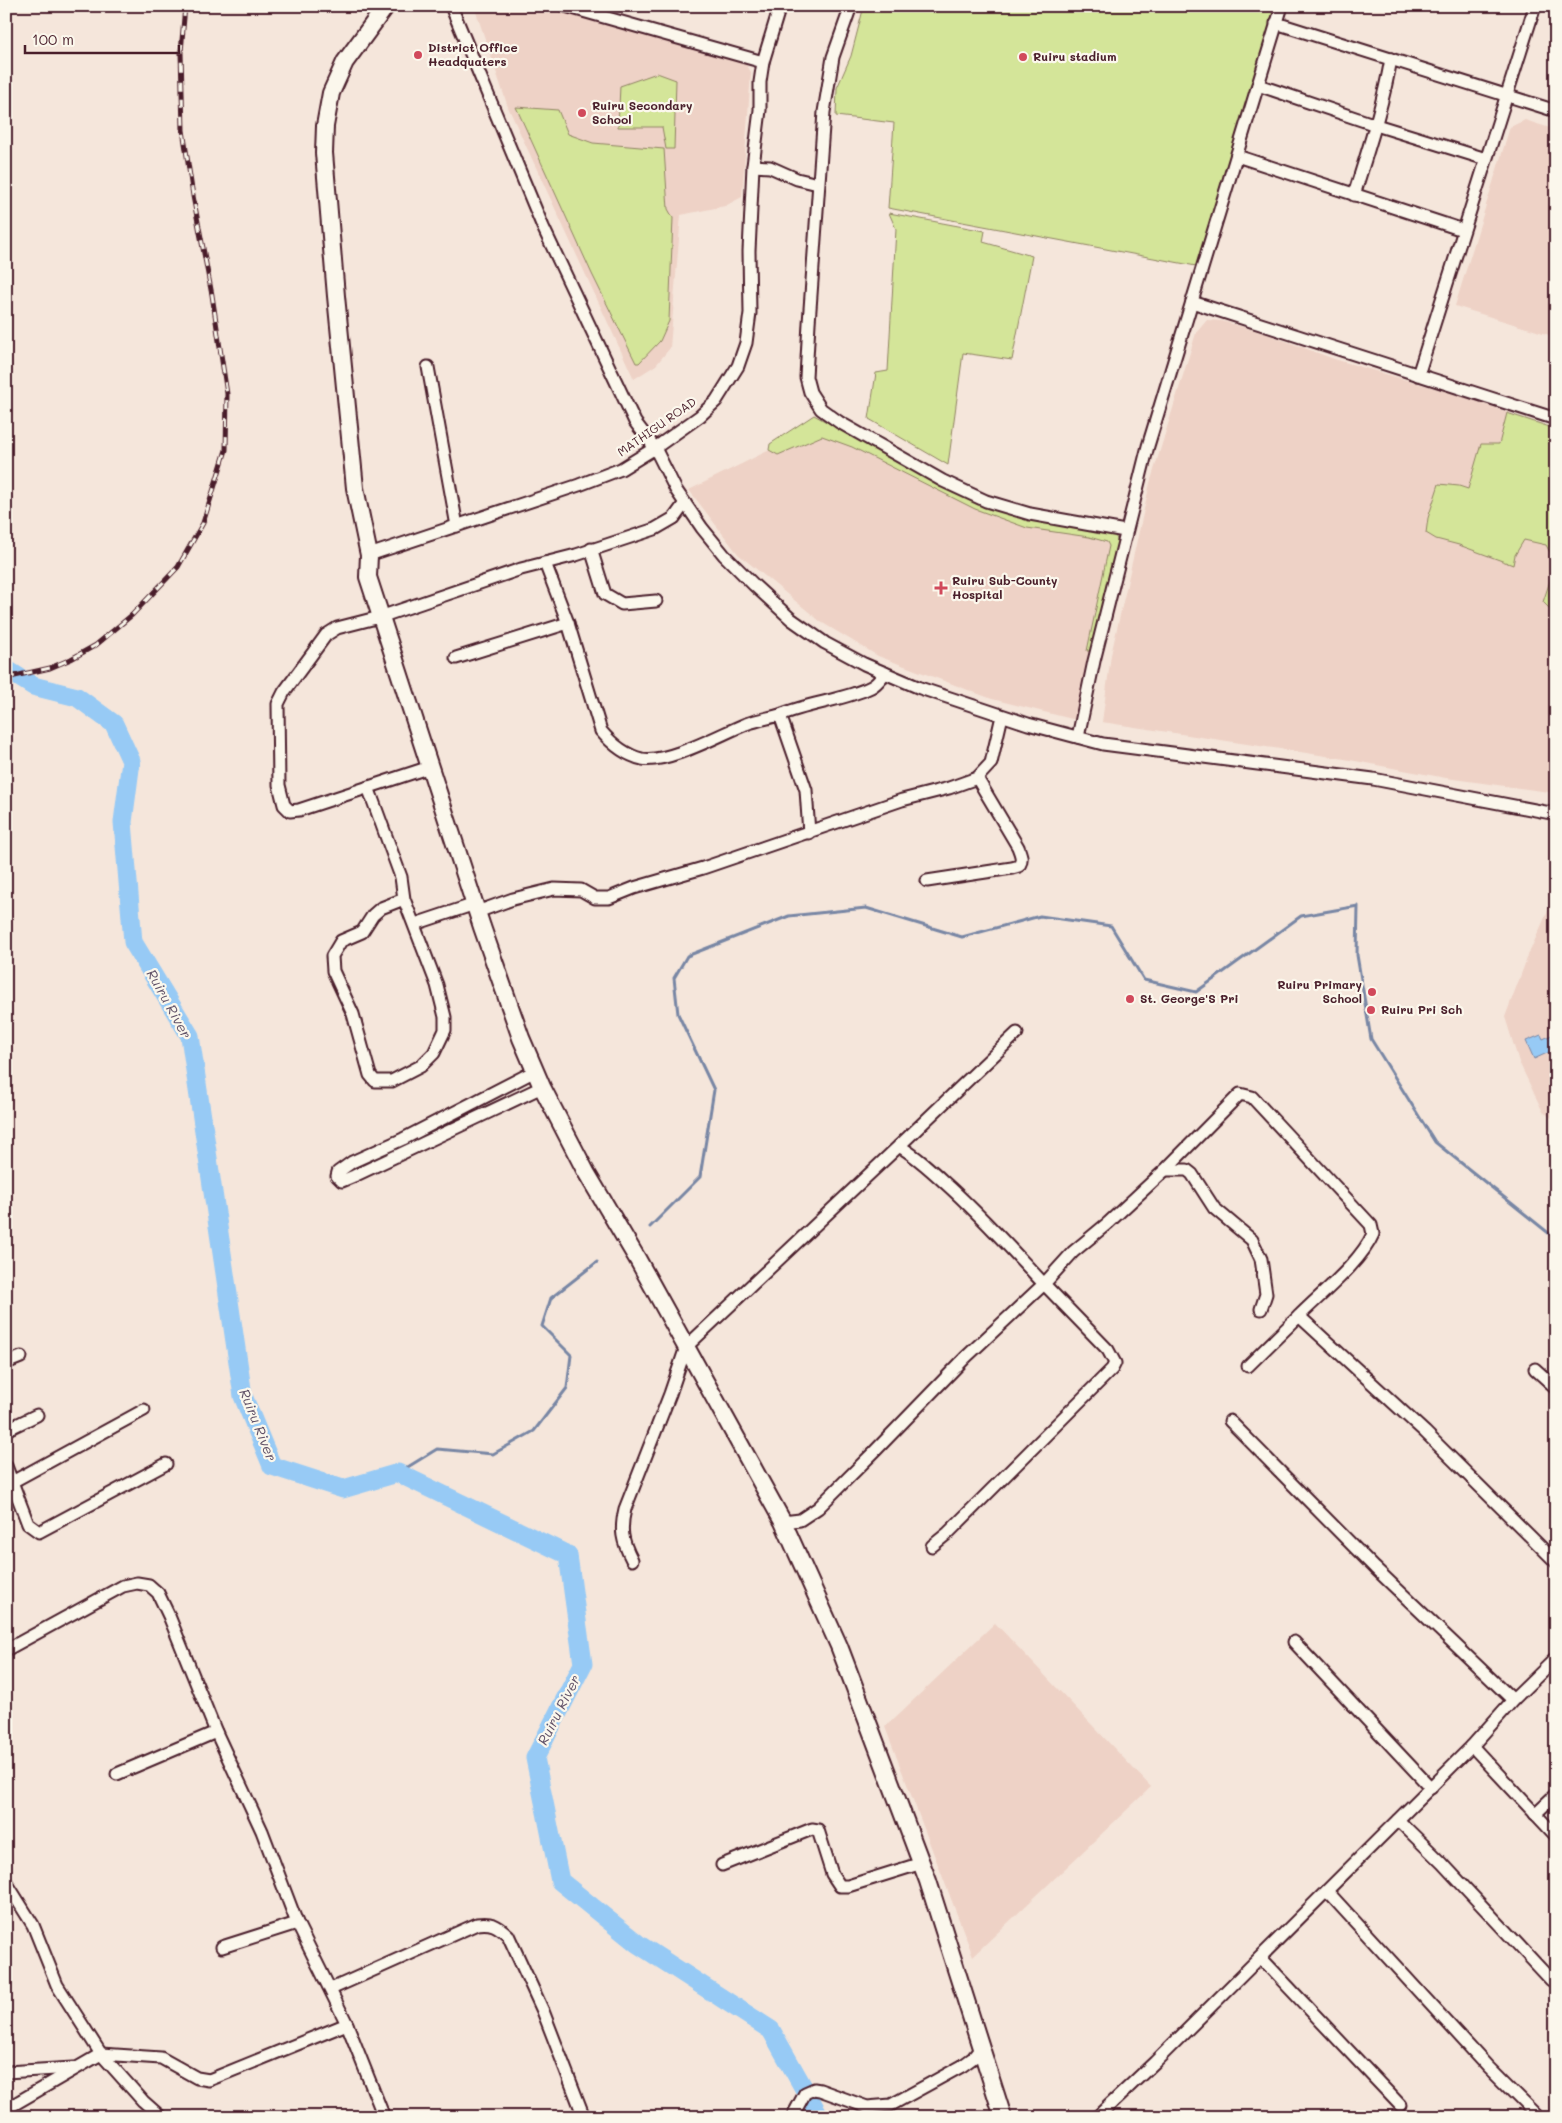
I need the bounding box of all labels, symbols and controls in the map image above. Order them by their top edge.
scale bar [25,22,179,54]
text: 100 m [32,29,74,49]
place label: District Office Headquaters [428,39,518,69]
place label: Ruiru stadium [1033,48,1117,64]
marker: District Office Headquaters [412,49,424,61]
marker: Ruiru stadium [1017,51,1029,63]
place label: Ruiru Secondary School [592,97,693,127]
marker: Ruiru Secondary School [576,107,588,119]
street label: MATHIGU ROAD [614,393,699,459]
place label: Ruiru Sub-County Hospital [952,572,1058,602]
marker: Ruiru Sub-County Hospital [934,581,948,595]
water label: Ruiru River [143,966,196,1042]
place label: Ruiru Primary School [1277,976,1362,1006]
marker: Ruiru Primary School [1366,986,1378,998]
place label: St. George'S Pri [1140,990,1239,1006]
marker: St. George'S Pri [1124,993,1136,1005]
place label: Ruiru Pri Sch [1381,1001,1462,1017]
marker: Ruiru Pri Sch [1365,1004,1377,1016]
water label: Ruiru River [235,1386,282,1464]
water label: Ruiru River [533,1671,584,1748]

